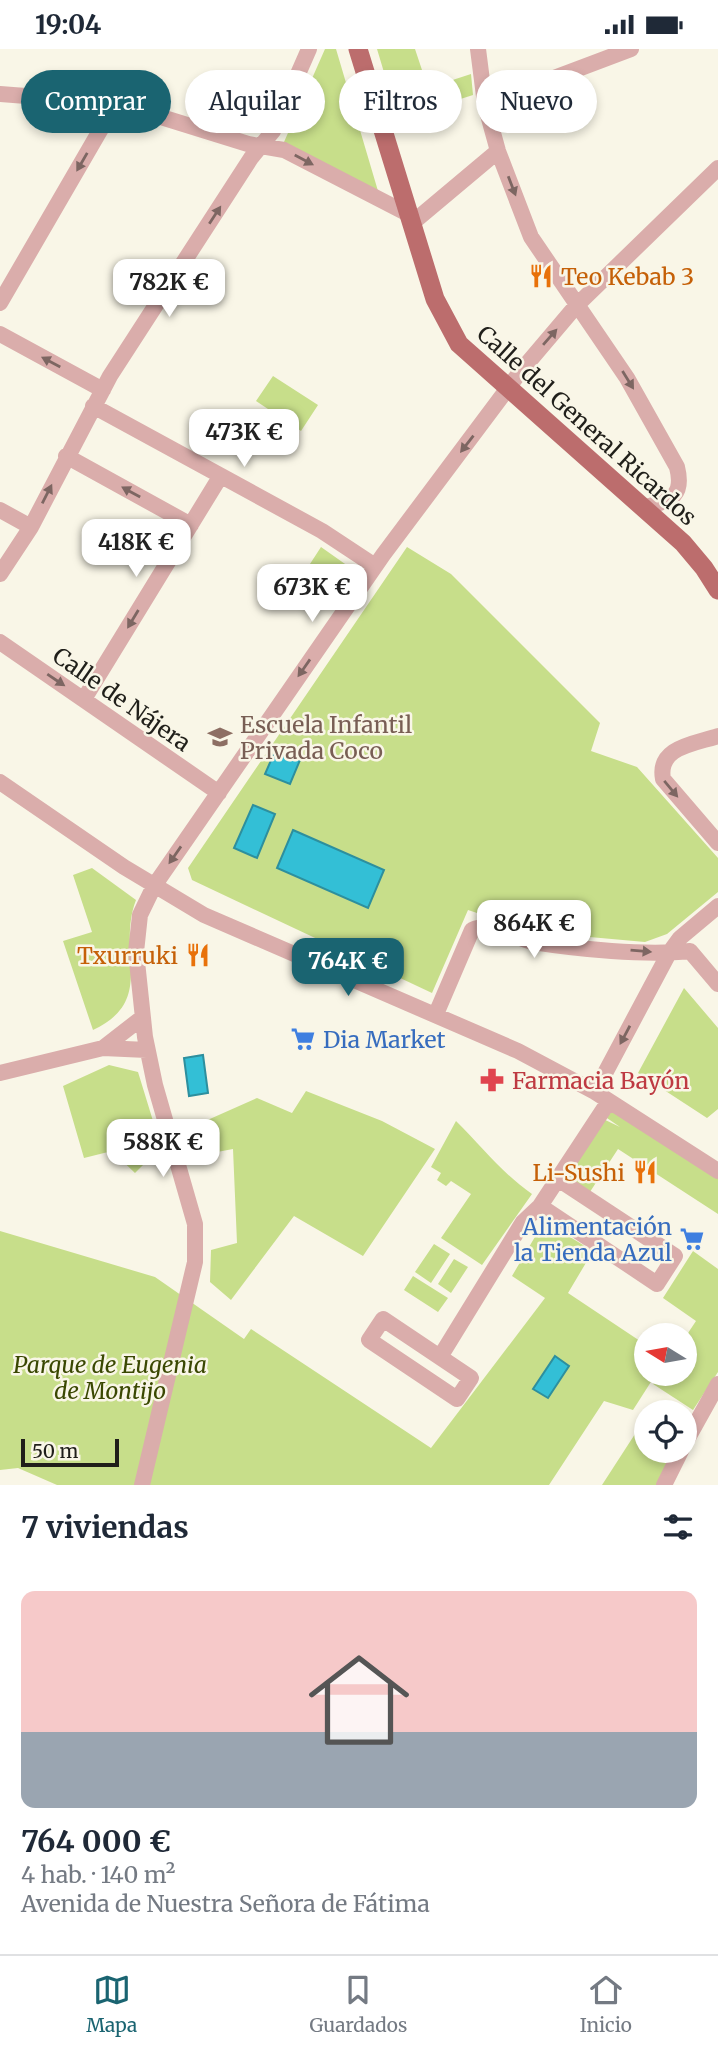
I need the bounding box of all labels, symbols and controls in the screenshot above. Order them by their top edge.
text: 19:04 [35,8,101,41]
chip: Comprar [21,70,171,133]
chip: Alquilar [185,70,325,133]
chip: Filtros [339,70,462,133]
chip: Nuevo [476,70,597,133]
one-way arrow [76,152,88,171]
one-way arrow [294,154,313,166]
one-way arrow [506,176,517,197]
one-way arrow [208,206,221,225]
pin: 782K € [112,259,226,319]
restaurant icon: Teo Kebab 3 [527,262,555,290]
place label: Teo Kebab 3 [561,262,694,291]
text: 782K € [129,267,209,296]
street label: Calle del General Ricardos [471,319,703,531]
one-way arrow [542,328,557,345]
one-way arrow [41,356,61,368]
one-way arrow [621,371,634,390]
pin: 473K € [187,409,301,469]
text: 473K € [205,417,283,446]
one-way arrow [460,436,475,453]
one-way arrow [41,484,52,504]
one-way arrow [121,486,141,498]
pin: 418K € [79,519,193,579]
text: 418K € [98,527,174,556]
pin: 673K € [255,565,369,624]
text: 673K € [273,572,351,601]
one-way arrow [127,610,140,629]
street label: Calle de Nájera [47,641,197,757]
one-way arrow [297,659,311,677]
one-way arrow [47,673,66,686]
place label: Escuela Infantil Privada Coco [240,710,412,765]
school or university icon: Escuela Infantil Privada Coco [206,723,234,751]
one-way arrow [663,780,678,797]
one-way arrow [168,846,182,864]
pin: 864K € [477,901,591,960]
text: 864K € [493,908,575,937]
pin: 764K € [291,939,405,998]
place label: Txurruki [77,941,178,970]
restaurant icon: Txurruki [184,941,212,969]
text: 764K € [308,946,388,975]
one-way arrow [630,946,652,957]
supermarket icon: Dia Market [289,1025,317,1053]
place label: Dia Market [323,1025,445,1054]
one-way arrow [619,1025,631,1045]
pharmacy icon: Farmacia Bayón [478,1066,506,1094]
place label: Farmacia Bayón [512,1066,690,1095]
pin: 588K € [106,1119,220,1179]
text: 588K € [123,1127,203,1156]
place label: Li-Sushi [533,1158,625,1187]
restaurant icon: Li-Sushi [631,1158,659,1186]
place label: Alimentación la Tienda Azul [514,1212,672,1267]
supermarket icon: Alimentación la Tienda Azul [678,1225,706,1253]
north arrow [634,1323,696,1386]
map controls [634,1323,697,1463]
park label: Parque de Eugenia de Montijo [13,1350,207,1405]
button: locate [634,1400,697,1463]
scale bar [21,1436,119,1468]
text: 50 m [32,1439,78,1463]
text: 7 viviendas [21,1508,189,1546]
icon: filters [659,1508,697,1546]
icon: home [296,1637,422,1763]
text: 764 000 € [21,1822,171,1860]
text: 4 hab. · 140 m² [21,1860,175,1889]
text: Avenida de Nuestra Señora de Fátima [21,1889,430,1918]
tab: Mapa [86,1971,137,2037]
tab: Guardados [310,1971,407,2037]
tab: Inicio [580,1971,632,2037]

